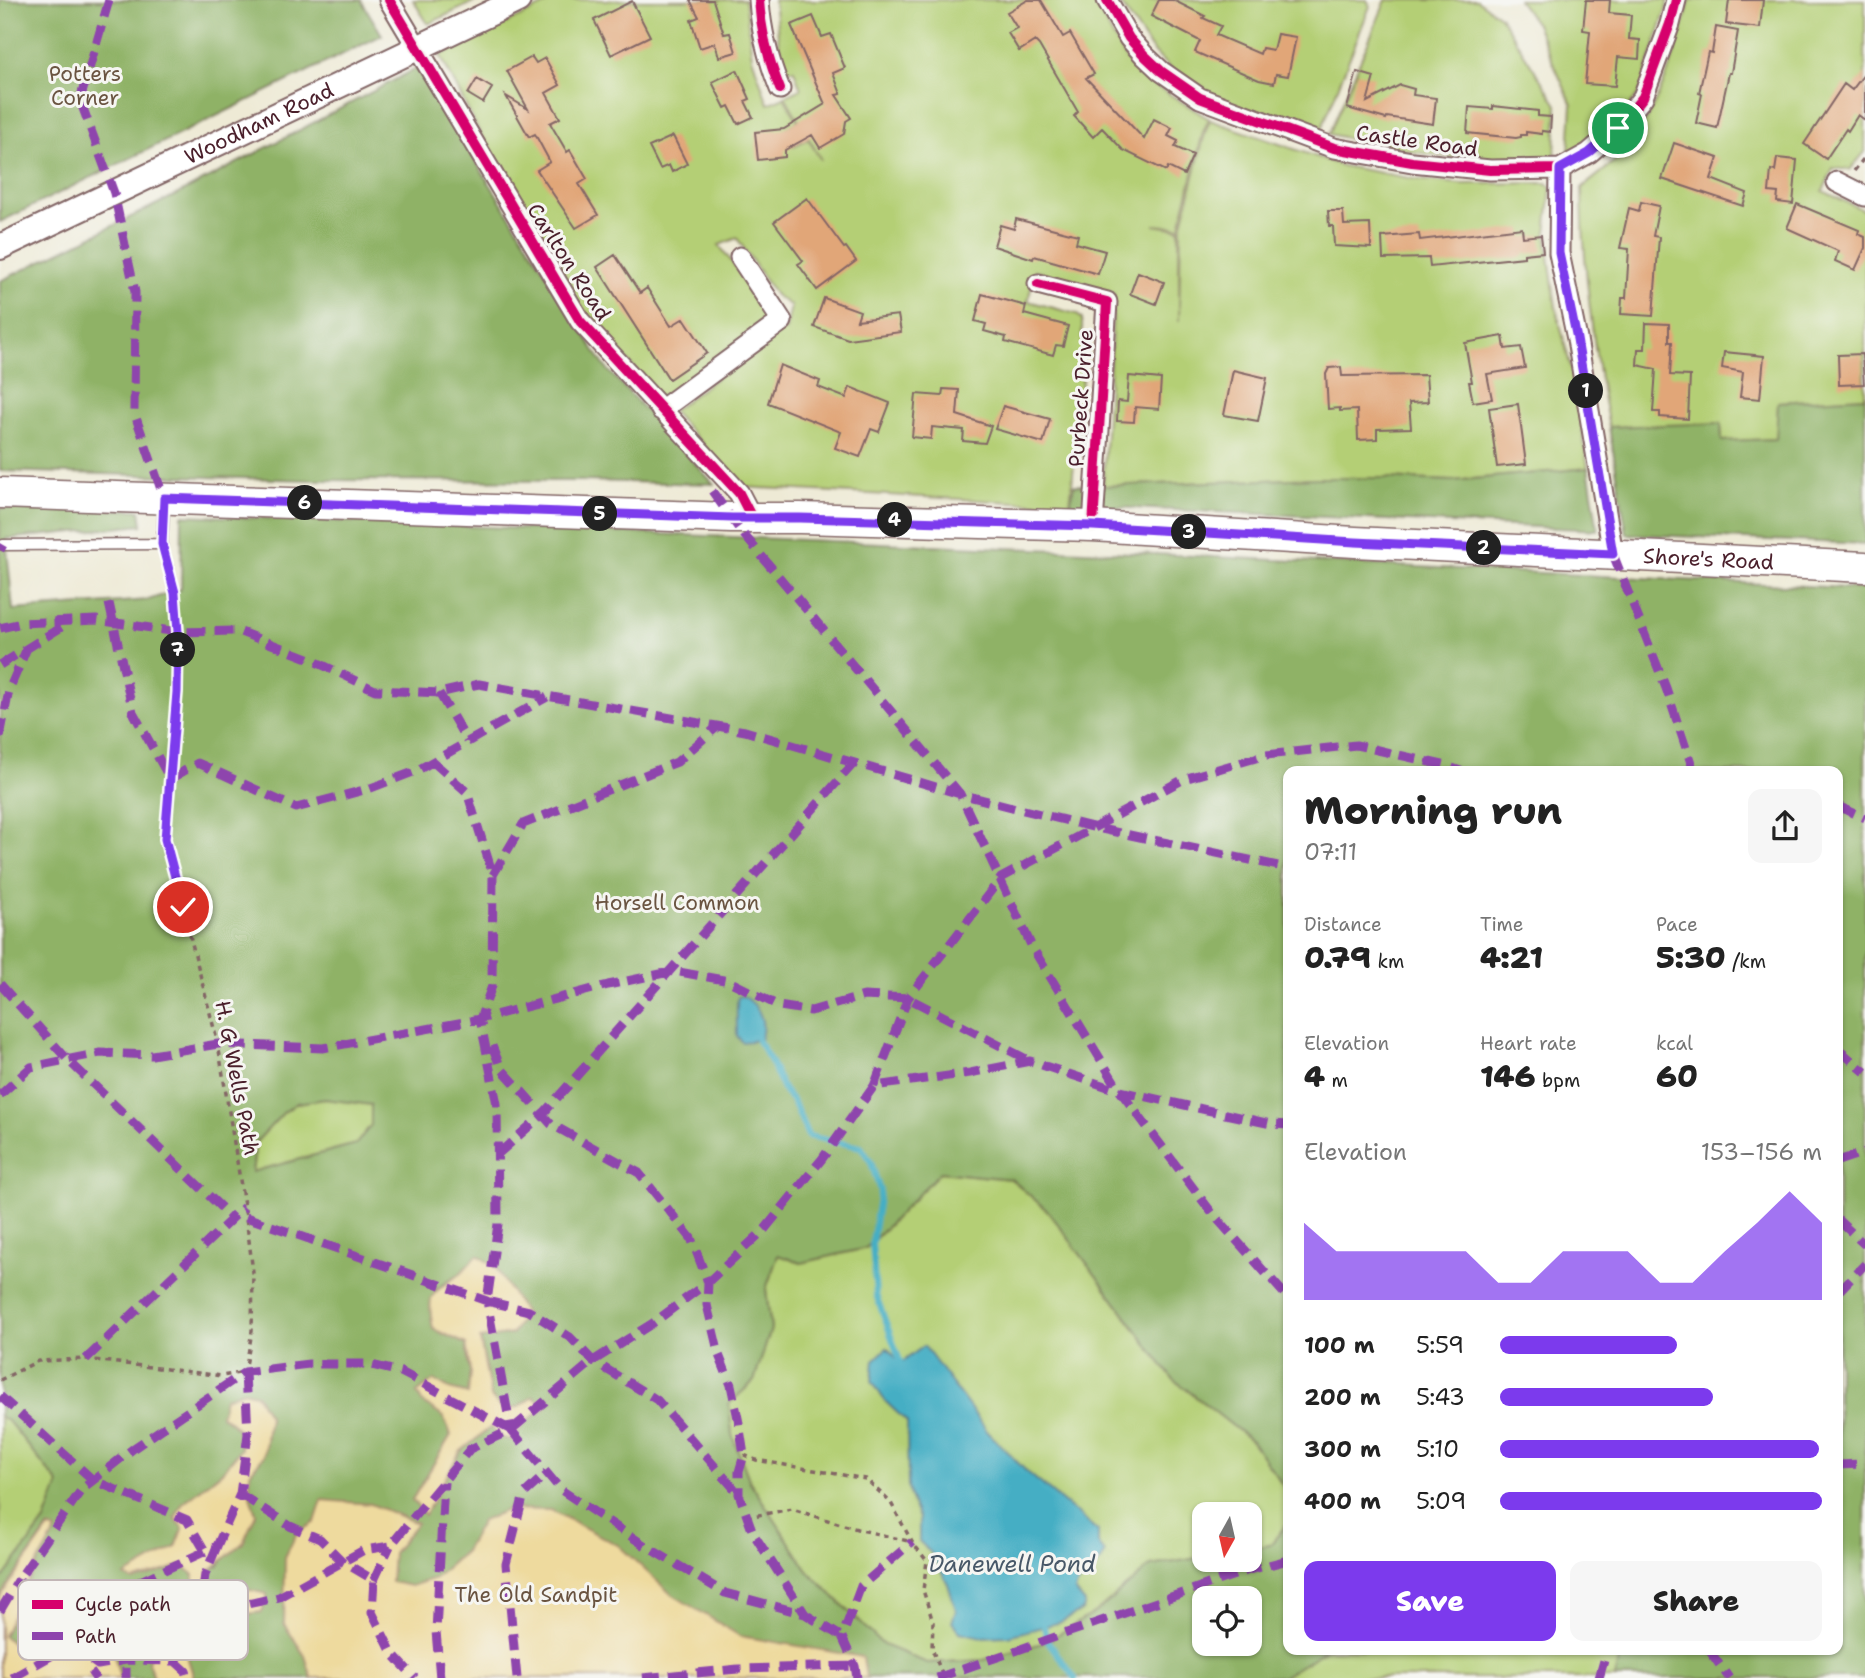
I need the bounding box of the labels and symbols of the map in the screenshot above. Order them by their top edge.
park label: Potters Corner [49,60,121,112]
street label: Woodham Road [180,76,338,171]
pin [1588,98,1648,158]
street label: Castle Road [1354,119,1480,163]
street label: Carlton Road [521,198,617,326]
street label: Purbeck Drive [1062,328,1100,468]
pin: 1 [1568,374,1604,408]
pin: 6 [288,486,322,520]
pin: 5 [582,496,618,532]
pin: 4 [878,503,912,538]
pin: 3 [1172,514,1206,550]
pin: 2 [1466,530,1502,566]
street label: Shore's Road [1642,542,1775,577]
pin: 7 [160,632,196,668]
pin [153,877,213,937]
park label: Horsell Common [595,889,760,917]
street label: H. G Wells Path [208,998,266,1158]
north arrow [1192,1502,1262,1572]
water label: Danewell Pond [928,1549,1096,1579]
legend [18,1580,248,1660]
park label: The Old Sandpit [455,1581,617,1609]
text: Cycle path [75,1592,171,1617]
text: Path [75,1624,117,1649]

